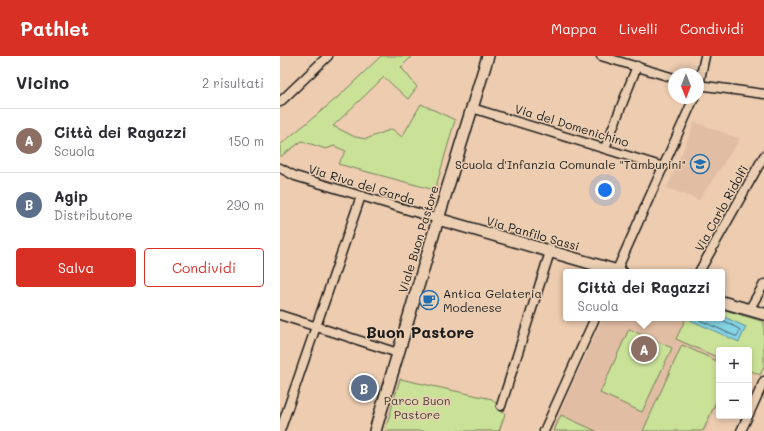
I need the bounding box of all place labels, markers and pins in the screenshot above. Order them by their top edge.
school or university icon: Scuola d'Infanzia Comunale "Tamburini" [689,153,711,175]
place label: Scuola d'Infanzia Comunale "Tamburini" [455,156,686,172]
place label: Antica Gelateria Modenese [443,285,542,315]
cafe icon: Antica Gelateria Modenese [418,289,440,311]
pin: A [631,334,657,364]
pin: B [351,373,377,403]

